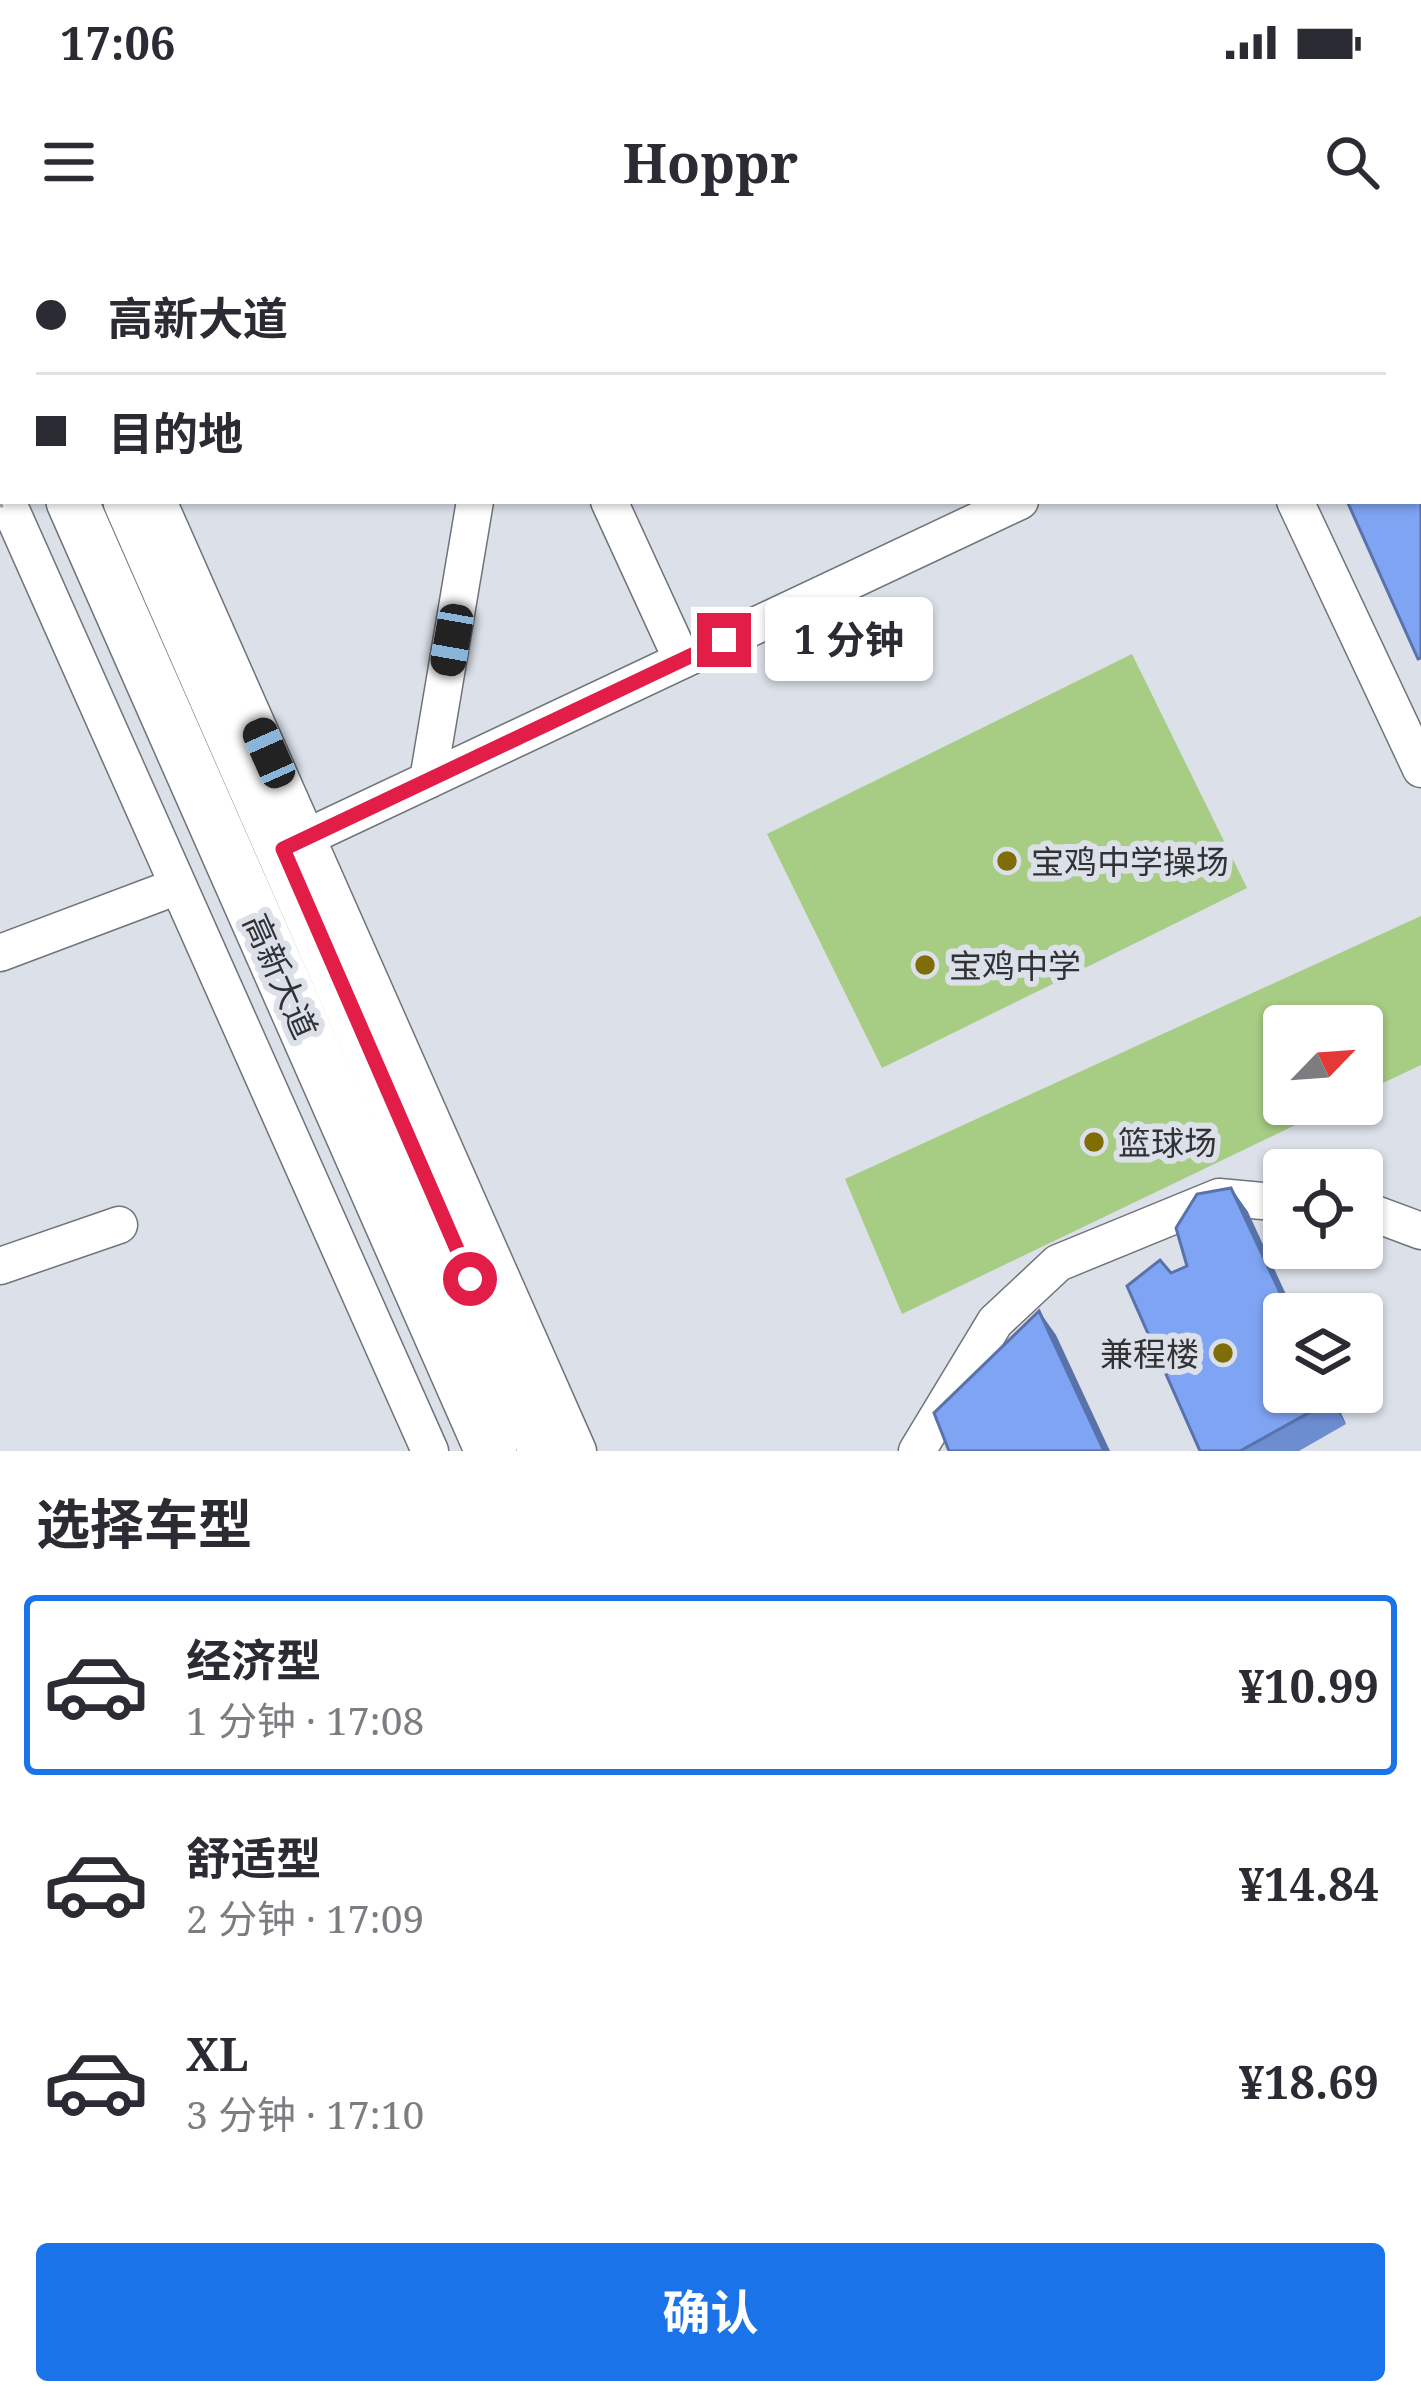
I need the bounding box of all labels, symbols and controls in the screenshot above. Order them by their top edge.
text: 17:06 [60,12,175,73]
text: Hoppr [623,125,798,199]
icon: menu [36,129,102,195]
icon: search [1319,129,1385,195]
text: 高新大道 [108,287,288,348]
text: 目的地 [108,402,243,463]
callout: 1 分钟 [766,598,934,682]
car [428,601,476,679]
text: 1 分钟 [794,612,904,665]
route end [697,613,751,667]
car [238,713,300,793]
place label: 宝鸡中学操场 [1031,839,1229,884]
marker: 宝鸡中学操场 [994,848,1020,874]
street label: 高新大道 [234,907,328,1045]
place label: 宝鸡中学 [949,943,1081,988]
marker: 宝鸡中学 [912,952,938,978]
north arrow [1263,1005,1383,1125]
map controls [1263,1005,1383,1413]
place label: 篮球场 [1118,1120,1217,1165]
marker: 篮球场 [1081,1129,1107,1155]
button: locate [1263,1149,1383,1269]
route start [443,1252,497,1306]
button: layers [1263,1293,1383,1413]
place label: 兼程楼 [1100,1331,1199,1376]
marker: 兼程楼 [1210,1340,1236,1366]
text: 选择车型 [36,1486,252,1560]
text: 经济型 [186,1629,321,1690]
icon: car [42,1631,150,1739]
text: ¥10.99 [1239,1655,1379,1716]
text: 1 分钟 · 17:08 [186,1693,424,1746]
text: 舒适型 [186,1827,321,1888]
icon: car [42,1829,150,1937]
text: ¥14.84 [1239,1853,1379,1914]
text: 2 分钟 · 17:09 [186,1891,424,1944]
text: XL [186,2023,248,2084]
icon: car [42,2027,150,2135]
text: ¥18.69 [1239,2051,1379,2112]
text: 3 分钟 · 17:10 [186,2087,424,2140]
button: 确认 [36,2243,1385,2381]

